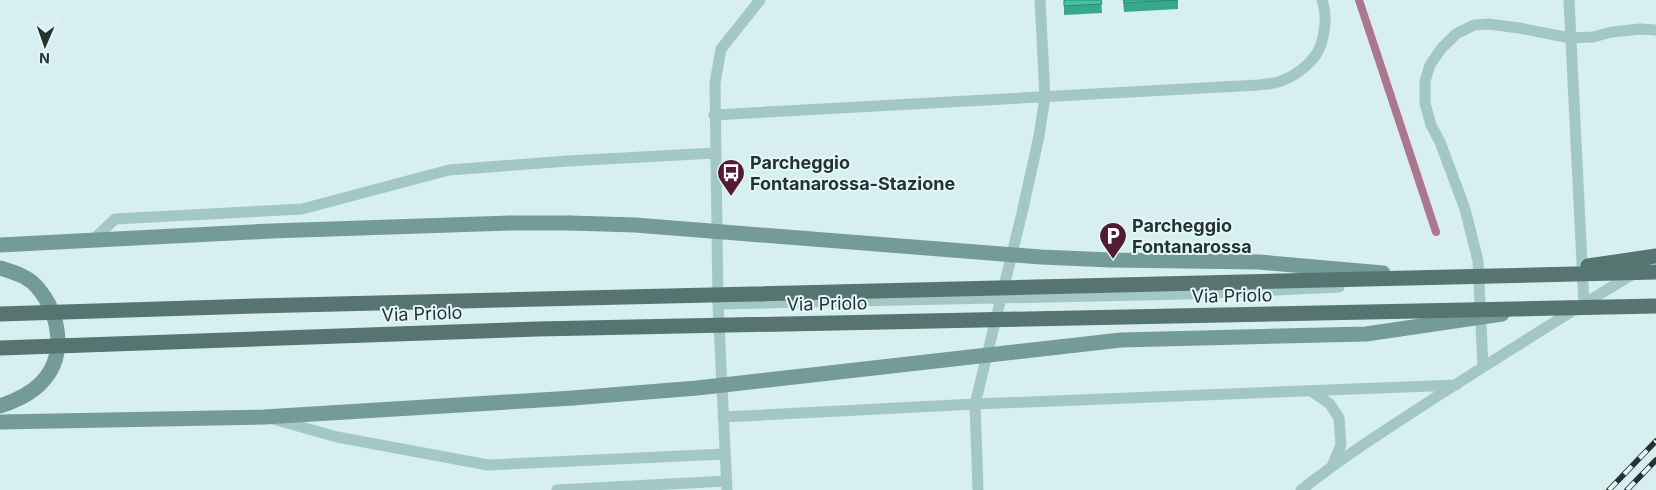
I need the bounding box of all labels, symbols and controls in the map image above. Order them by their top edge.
north arrow [20,20,70,70]
text: N [39,50,50,67]
place label: Parcheggio Fontanarossa-Stazione [750,152,955,194]
bus stop icon: Parcheggio Fontanarossa-Stazione [716,158,746,197]
place label: Parcheggio Fontanarossa [1132,215,1252,257]
parking icon: Parcheggio Fontanarossa [1098,221,1128,260]
street label: Via Priolo [1191,284,1273,307]
street label: Via Priolo [786,292,868,315]
street label: Via Priolo [381,302,463,325]

